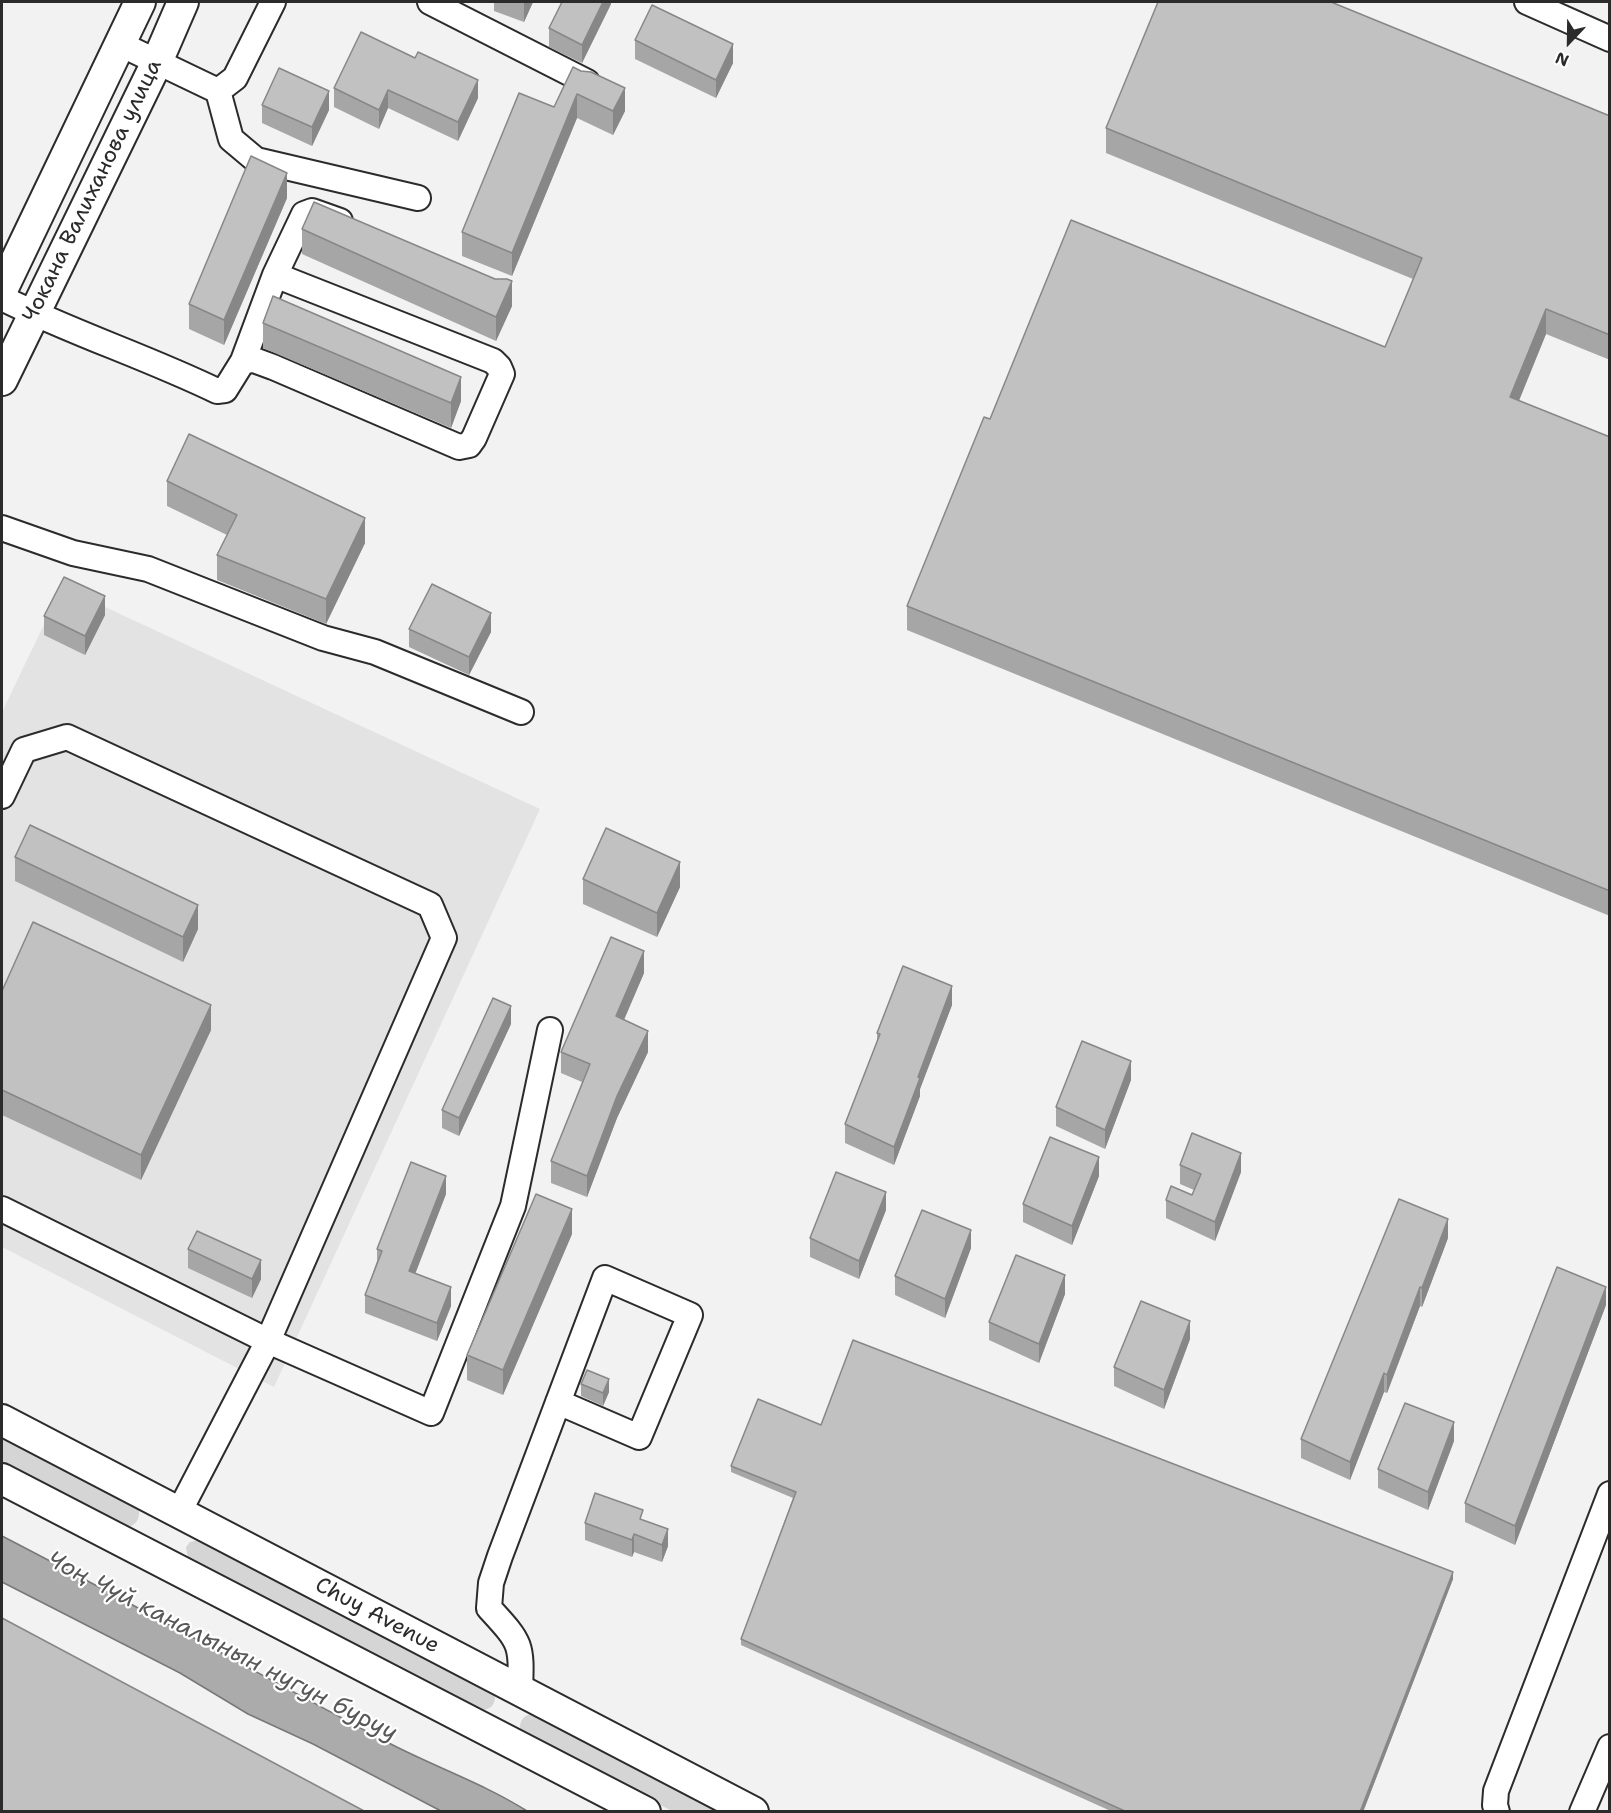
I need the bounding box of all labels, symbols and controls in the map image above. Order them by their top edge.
north arrow [1539,12,1599,72]
text: N [1552,47,1572,71]
street label: Чокана Валиханова улица [18,55,168,327]
water label: Чоң Чүй каналынын нугун буруу [42,1546,402,1748]
street label: Chuy Avenue [310,1572,444,1660]

